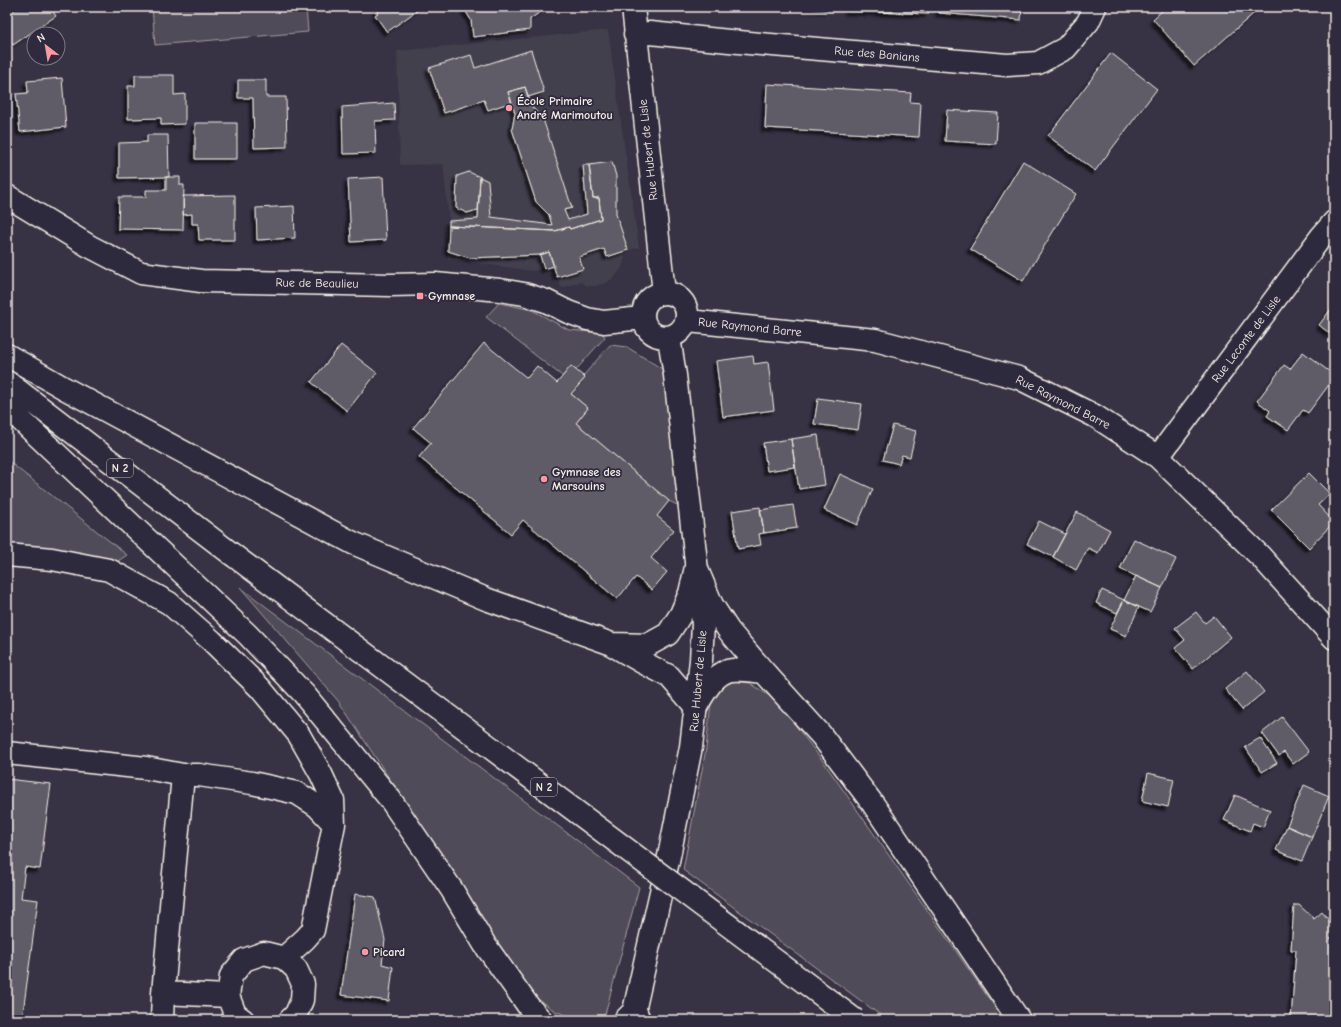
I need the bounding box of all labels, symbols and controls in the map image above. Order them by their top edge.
north arrow [26,26,66,66]
text: N [35,30,48,45]
street label: Rue des Banians [834,43,920,65]
place label: École Primaire André Marimoutou [517,94,613,122]
street label: Rue Hubert de Lisle [636,99,660,201]
marker: École Primaire André Marimoutou [504,103,514,113]
street label: Rue de Beaulieu [275,275,359,291]
place label: Gymnase [428,289,475,303]
marker: Gymnase [415,291,425,301]
street label: Rue Leconte de Lisle [1209,293,1283,385]
street label: Rue Raymond Barre [698,315,802,339]
street label: Rue Raymond Barre [1013,372,1113,432]
road number: N 2 [107,459,133,477]
place label: Gymnase des Marsouins [552,465,621,493]
marker: Gymnase des Marsouins [539,474,549,484]
street label: Rue Hubert de Lisle [687,630,709,732]
road number: N 2 [531,778,557,796]
place label: Picard [373,945,405,959]
marker: Picard [360,947,370,957]

